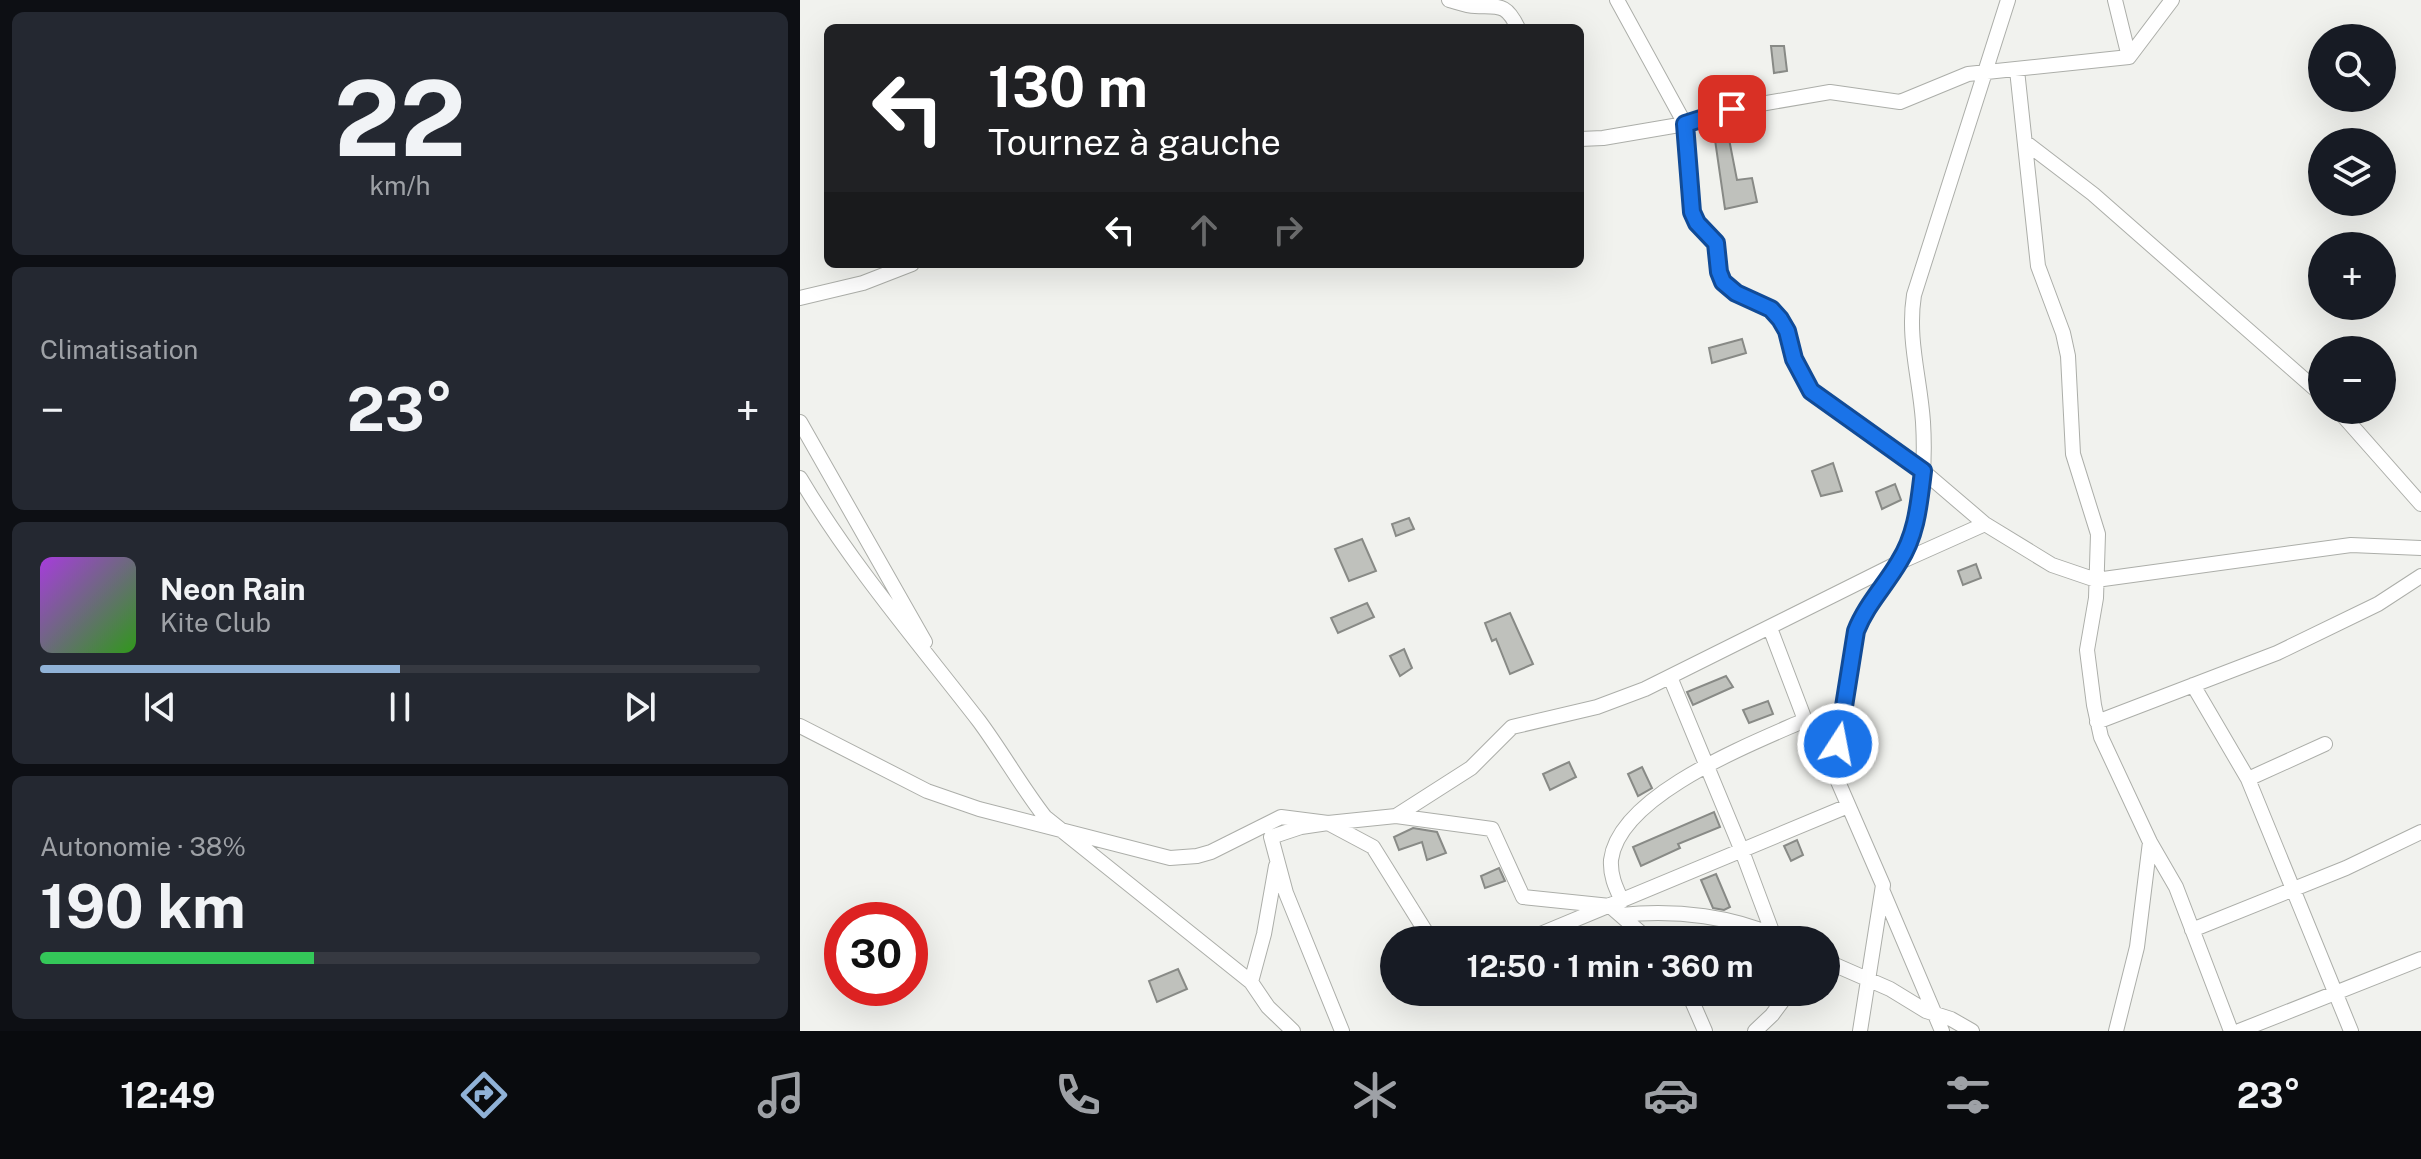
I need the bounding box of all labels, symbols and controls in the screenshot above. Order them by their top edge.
map controls [2308,24,2396,424]
button: search [2308,24,2396,112]
text: 130 m [988,54,1148,120]
icon: left [856,56,960,160]
text: 22 [334,57,466,179]
pin [1698,75,1766,143]
icon: arrive [1710,87,1754,131]
text: Tournez à gauche [988,121,1281,163]
button: layers [2308,128,2396,216]
text: km/h [369,170,431,201]
icon: left [1098,208,1142,252]
icon: ahead [1182,208,1226,252]
icon: right [1266,208,1310,252]
button: + [2308,232,2396,320]
text: Climatisation [40,334,198,365]
button: − [2308,336,2396,424]
text: 23° [347,374,453,445]
text: − [40,384,64,436]
text: + [736,384,760,436]
text: Neon Rain [160,571,306,607]
text: Kite Club [160,607,271,638]
icon: previous [138,685,182,729]
icon: pause [378,685,422,729]
icon: next [618,685,662,729]
position arrow [1796,702,1880,786]
text: Autonomie · 38% [40,831,246,862]
text: 190 km [40,871,246,942]
speed limit sign: 30 [824,902,928,1006]
text: 12:50 · 1 min · 360 m [1467,948,1753,984]
icon: directions [456,1067,512,1123]
icon: music [753,1067,809,1123]
icon: phone [1050,1067,1106,1123]
icon: climate [1347,1067,1403,1123]
icon: car [1643,1067,1699,1123]
icon: filters [1940,1067,1996,1123]
text: 12:49 [120,1074,216,1116]
text: 23° [2237,1074,2301,1116]

